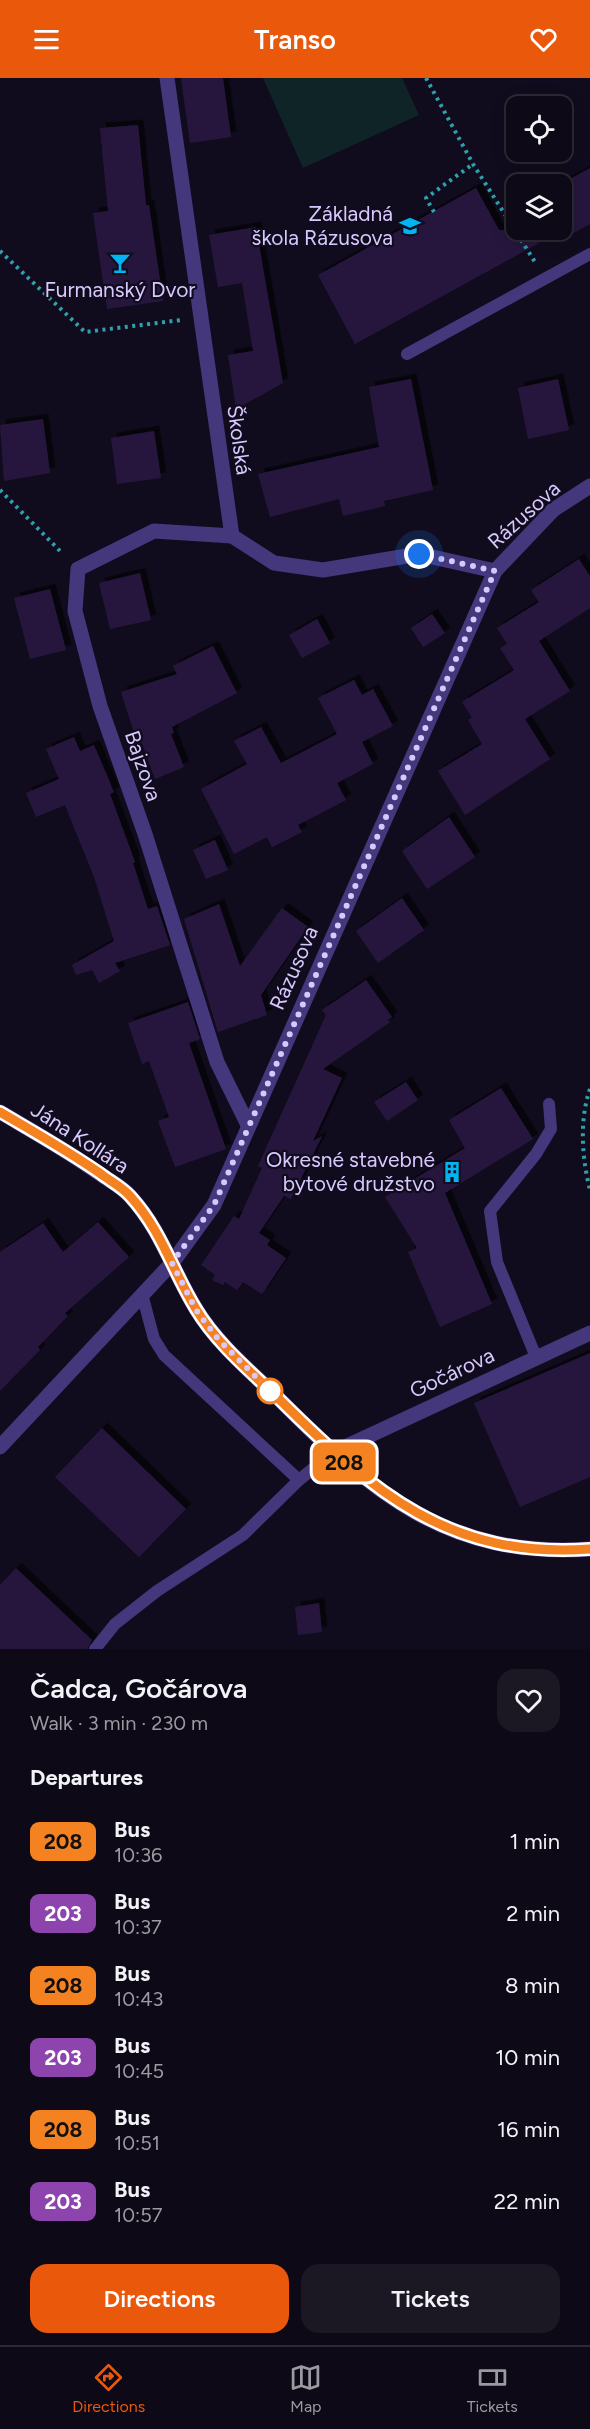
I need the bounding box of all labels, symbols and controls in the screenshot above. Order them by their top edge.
icon: menu [30,23,63,56]
text: Transo [254,23,336,56]
icon: heart [527,23,560,56]
map controls [506,96,572,240]
button: locate [506,96,572,162]
button: layers [506,174,572,240]
place label: Základná škola Rázusova [252,201,393,250]
school or university icon: Základná škola Rázusova [398,214,422,238]
bar icon: Furmanský Dvor [108,251,132,275]
place label: Furmanský Dvor [45,277,195,302]
street label: Školská [222,403,257,476]
street label: Rázusova [482,476,565,554]
your location [404,539,434,569]
street label: Bajzova [120,727,167,804]
street label: Rázusova [264,922,323,1014]
street label: Jána Kollára [27,1097,134,1178]
place label: Okresné stavebné bytové družstvo [266,1147,435,1196]
building icon: Okresné stavebné bytové družstvo [440,1160,464,1184]
street label: Gočárova [405,1342,498,1403]
unlabelled marker [257,1378,283,1404]
line badge: 208 [310,1442,379,1482]
text: 208 [325,1450,363,1475]
button: heart [497,1669,560,1732]
text: Čadca, Gočárova [30,1671,247,1705]
text: Walk · 3 min · 230 m [30,1711,208,1735]
text: Departures [30,1764,143,1791]
text: Bus [114,1816,150,1843]
text: 1 min [509,1828,560,1855]
text: 208 [44,1829,82,1854]
text: 10:36 [114,1843,162,1867]
text: Bus [114,1888,150,1915]
text: 2 min [506,1900,560,1927]
text: 203 [44,1901,82,1926]
text: 10:37 [114,1915,162,1939]
text: Bus [114,1960,150,1987]
text: 8 min [505,1972,560,1999]
text: 208 [44,1973,82,1998]
text: 10:43 [114,1987,163,2011]
text: Bus [114,2032,150,2059]
text: 10 min [495,2044,560,2071]
text: 203 [44,2045,82,2070]
text: 10:45 [114,2059,164,2083]
text: Bus [114,2104,150,2131]
text: 16 min [497,2116,560,2143]
text: 208 [44,2117,82,2142]
text: 10:51 [114,2131,160,2155]
text: Bus [114,2176,150,2203]
text: 22 min [494,2188,560,2215]
text: 203 [44,2189,82,2214]
text: 10:57 [114,2203,162,2227]
button: Directions [30,2264,289,2333]
button: Tickets [301,2264,560,2333]
tab: Directions [72,2361,145,2416]
tab: Map [289,2361,322,2416]
tab: Tickets [467,2361,518,2416]

